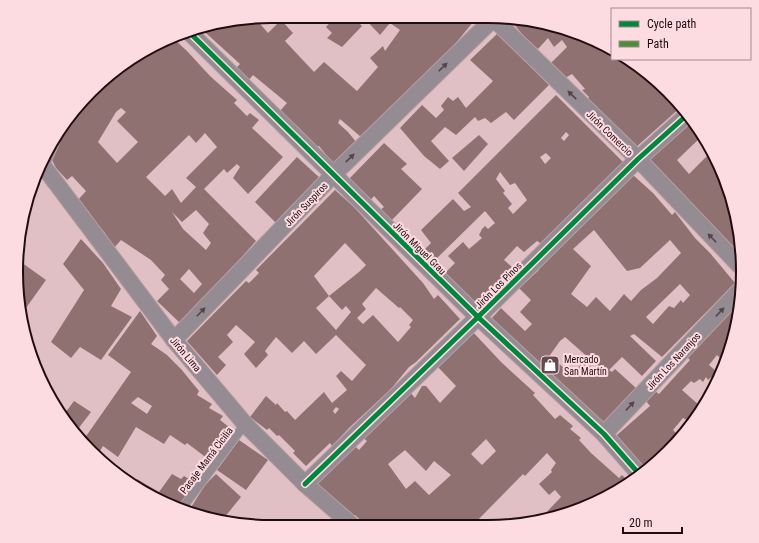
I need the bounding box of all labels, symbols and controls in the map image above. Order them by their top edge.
legend [611,8,751,60]
text: Cycle path [647,17,697,31]
text: Path [647,37,669,51]
one-way arrow [438,62,448,72]
one-way arrow [567,90,577,100]
street label: Jirón Comercio [584,109,635,158]
one-way arrow [345,153,355,163]
street label: Jirón Suspiros [283,180,330,229]
street label: Jirón Miguel Grau [391,220,448,277]
one-way arrow [707,233,717,243]
street label: Jirón Los Pinos [473,260,524,311]
one-way arrow [197,307,206,317]
one-way arrow [715,307,725,317]
street label: Jirón Los Naranjos [644,330,703,392]
street label: Jirón Lima [168,335,203,374]
shop icon: Mercado San Martín [539,354,561,376]
place label: Mercado San Martín [564,354,607,377]
one-way arrow [626,401,635,411]
street label: Pasaje Mamá Cicilia [178,425,235,496]
scale bar [623,509,682,535]
text: 20 m [629,516,653,530]

